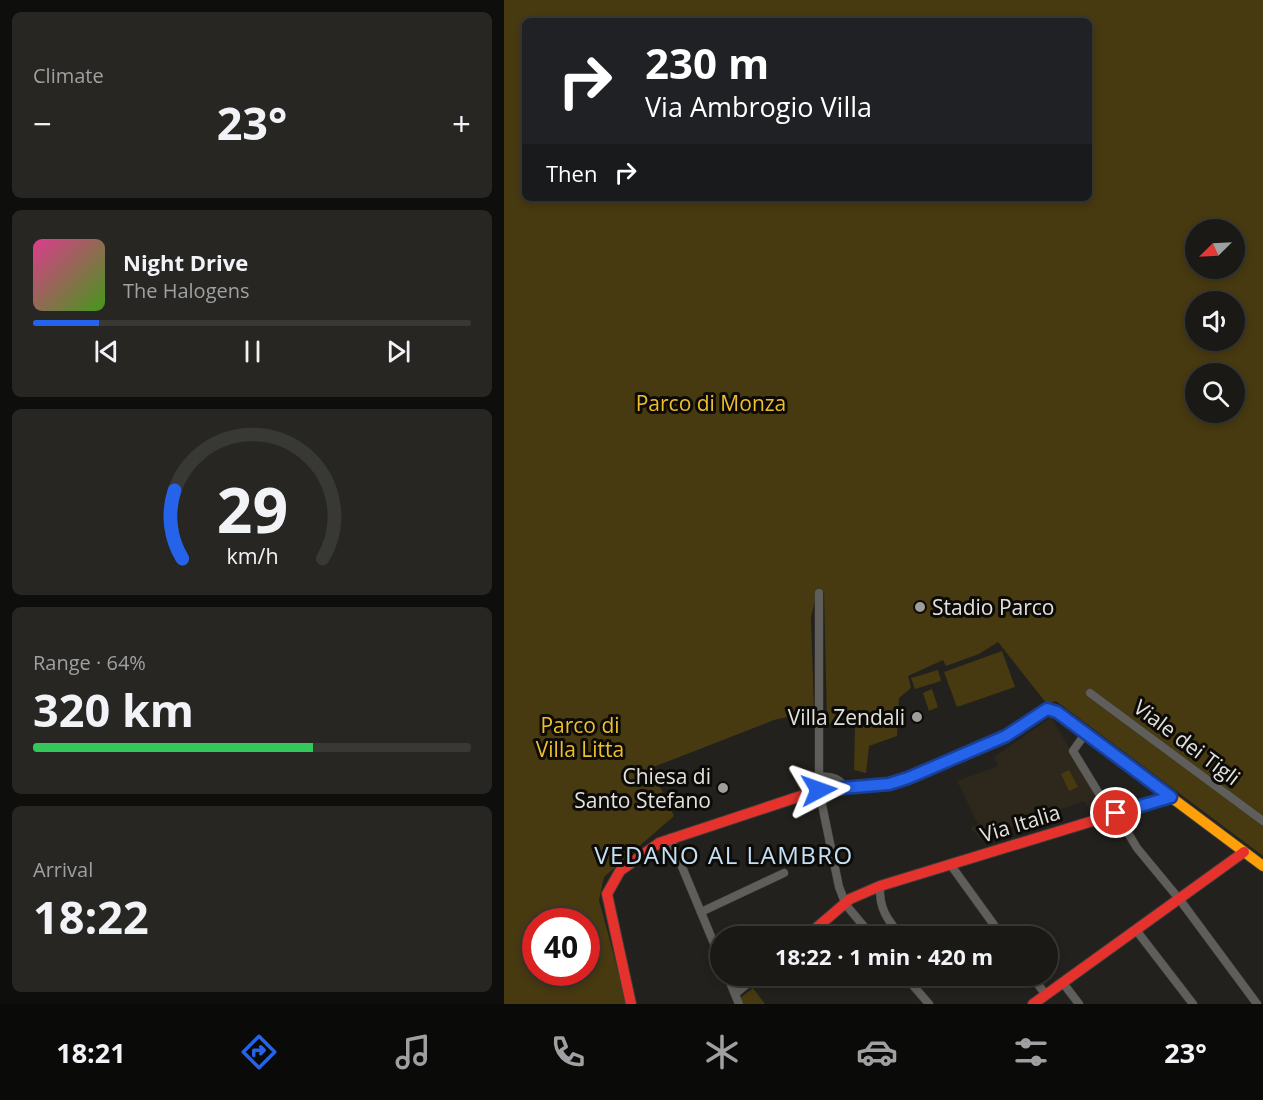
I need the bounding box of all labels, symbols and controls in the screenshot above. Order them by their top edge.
text: 230 m [645,34,769,91]
icon: right [546,42,624,120]
text: Climate [33,62,104,89]
text: Via Ambrogio Villa [645,88,872,125]
text: 23° [217,92,287,153]
text: − [33,101,52,146]
text: + [452,101,471,146]
icon: right [609,156,642,189]
text: Then [546,158,597,188]
north arrow [1185,219,1245,279]
map controls [1185,219,1245,423]
text: Night Drive [123,247,248,277]
text: The Halogens [123,277,250,304]
button: sound [1185,291,1245,351]
icon: previous [90,335,123,368]
icon: pause [236,335,269,368]
icon: next [382,335,415,368]
button: search [1185,363,1245,423]
park label: Parco di Monza [636,389,786,417]
text: 29 [216,466,288,551]
text: km/h [226,541,278,570]
place label: Stadio Parco [932,593,1054,621]
marker: Stadio Parco [913,600,927,614]
text: Range · 64% [33,649,146,676]
text: 320 km [33,679,194,740]
street label: Viale dei Tigli [1128,693,1246,791]
place label: Villa Zendali [788,703,905,731]
marker: Villa Zendali [910,710,924,724]
park label: Parco di Villa Litta [536,711,624,763]
position arrow [787,758,851,822]
place label: Chiesa di Santo Stefano [574,762,711,814]
marker: Chiesa di Santo Stefano [716,781,730,795]
pin [1090,787,1141,838]
icon: arrive [1099,796,1132,829]
street label: Via Italia [977,798,1063,848]
district label: VEDANO AL LAMBRO [594,838,854,871]
text: Arrival [33,856,93,883]
text: 18:22 [33,886,149,947]
speed limit sign: 40 [522,908,600,986]
text: 18:22 · 1 min · 420 m [775,941,993,971]
icon: directions [238,1031,280,1073]
icon: music [392,1031,434,1073]
icon: phone [547,1031,589,1073]
icon: climate [701,1031,743,1073]
icon: car [856,1031,898,1073]
icon: filters [1010,1031,1052,1073]
text: 18:21 [56,1034,126,1071]
text: 23° [1164,1034,1207,1071]

